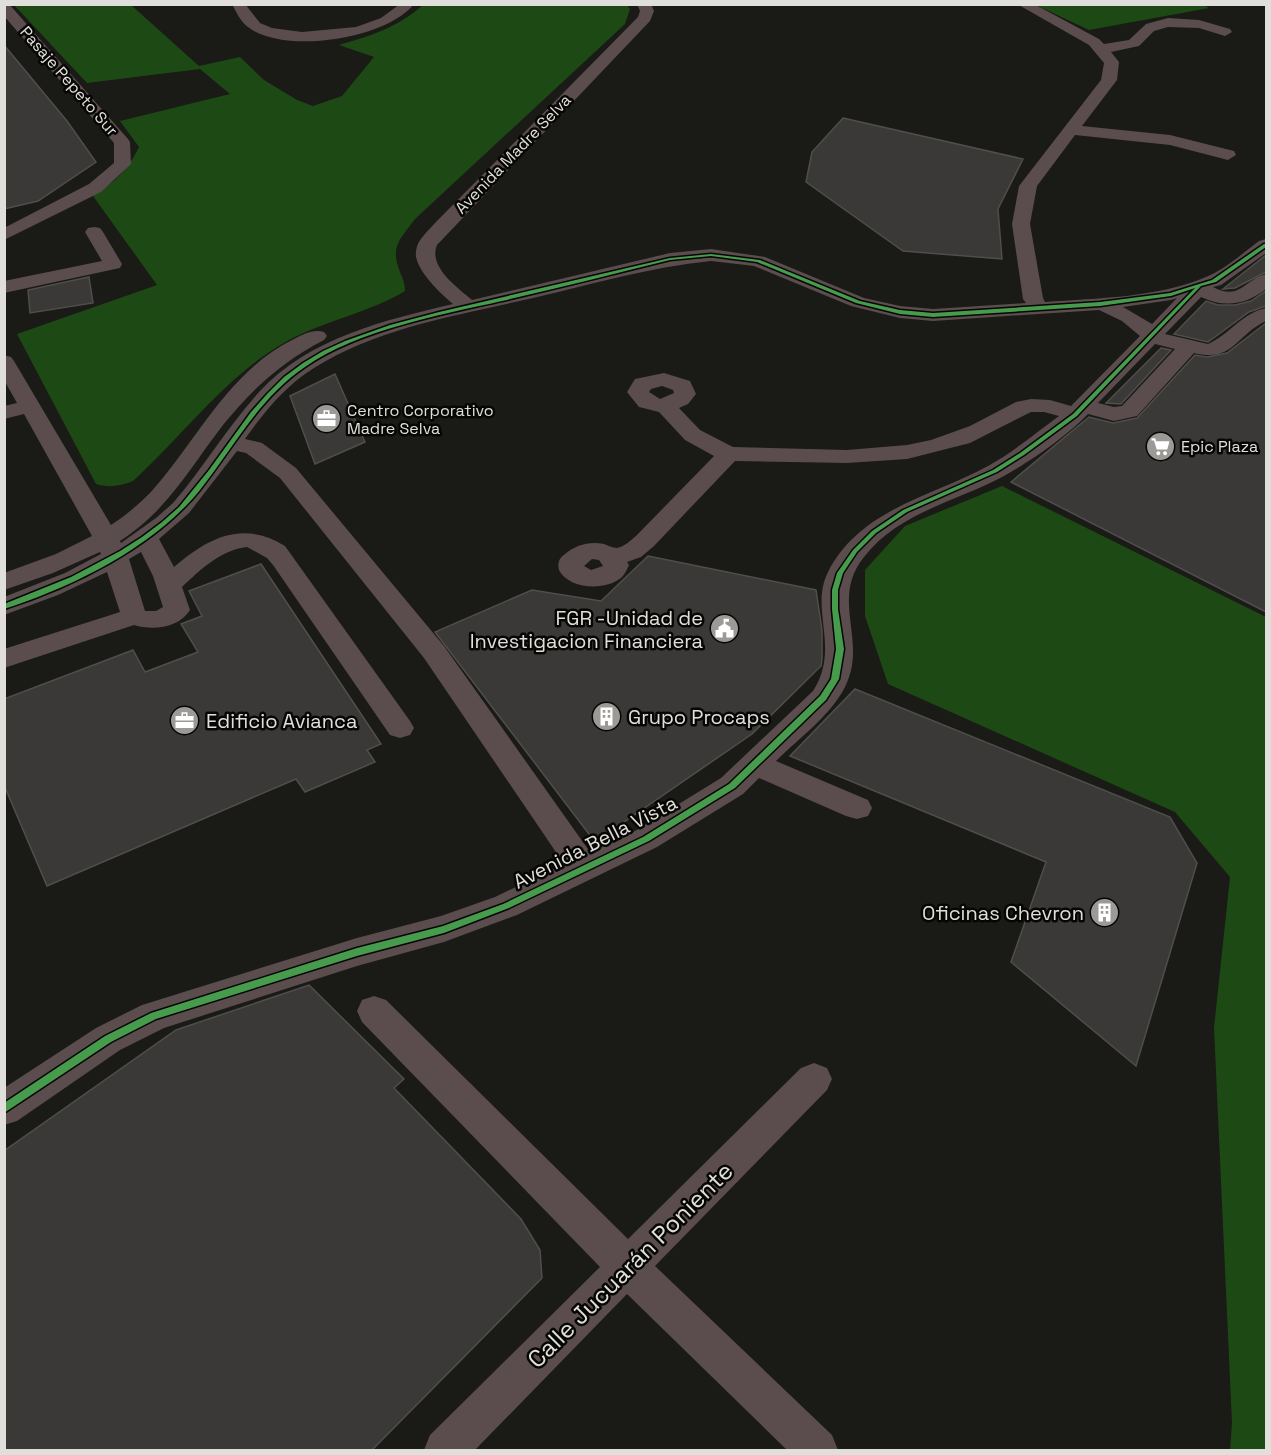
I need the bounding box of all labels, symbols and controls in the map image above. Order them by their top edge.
street label: Pasaje Pepeto Sur [16,22,122,140]
street label: Avenida Madre Selva [451,90,575,218]
place label: Centro Corporativo Madre Selva [347,400,494,439]
office icon: Centro Corporativo Madre Selva [310,403,342,435]
supermarket icon: Epic Plaza [1144,430,1176,462]
place label: Epic Plaza [1181,436,1258,457]
place label: FGR -Unidad de Investigacion Financiera [470,605,703,654]
public building icon: FGR -Unidad de Investigacion Financiera [708,613,740,645]
building icon: Grupo Procaps [591,701,623,733]
place label: Grupo Procaps [628,704,770,730]
office icon: Edificio Avianca [169,705,201,737]
place label: Edificio Avianca [206,708,358,734]
street label: Avenida Bella Vista [509,789,681,895]
building icon: Oficinas Chevron [1089,897,1121,929]
place label: Oficinas Chevron [922,900,1084,926]
street label: Calle Jucuarán Poniente [521,1156,739,1374]

